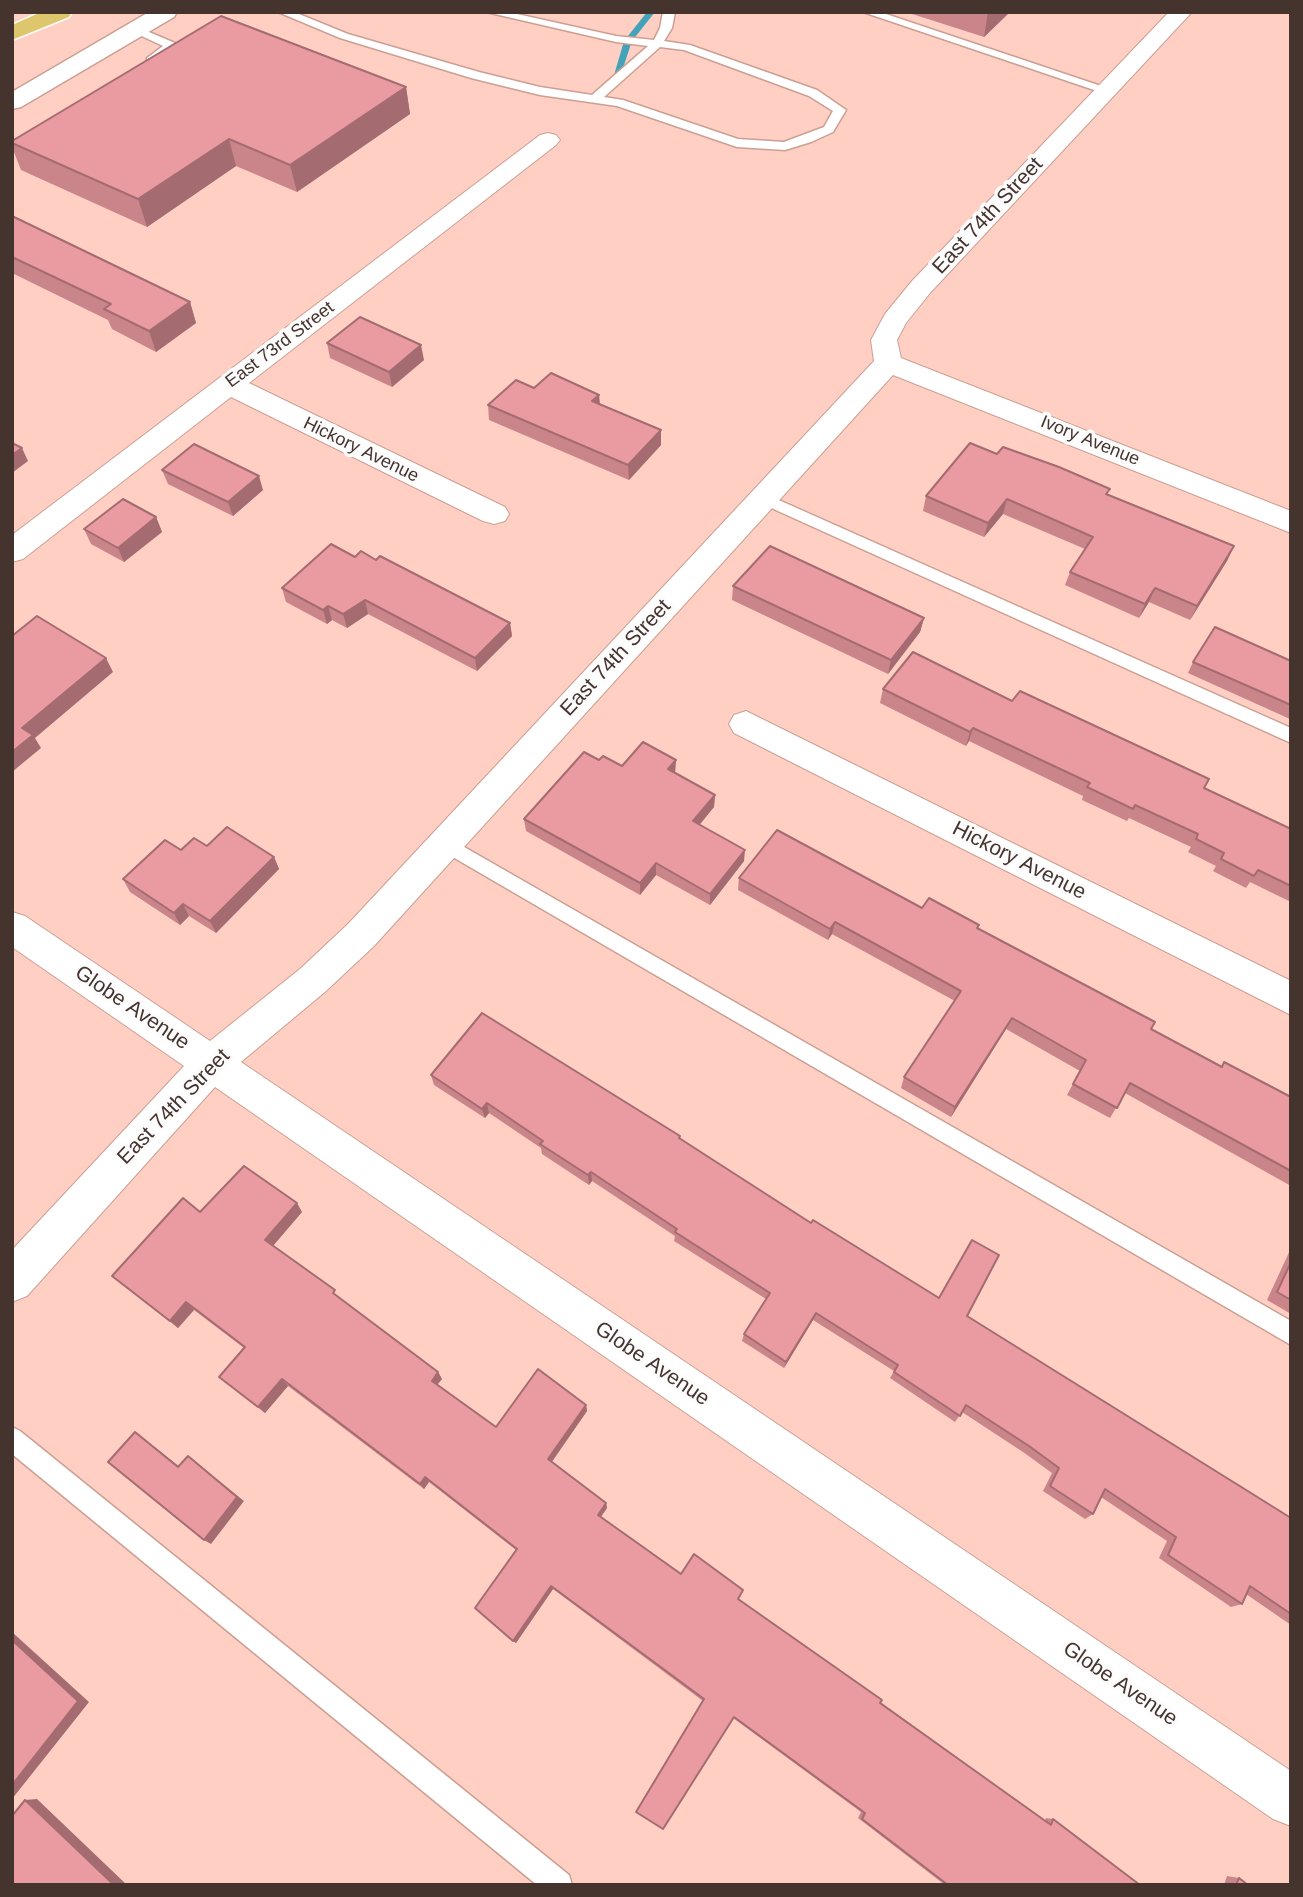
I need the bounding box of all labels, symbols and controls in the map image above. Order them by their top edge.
street label: East 74th Street [927,152,1049,280]
street label: East 73rd Street [222,297,338,393]
street label: Ivory Avenue [1037,411,1143,471]
street label: Hickory Avenue [300,413,422,487]
street label: East 74th Street [555,594,677,722]
street label: Hickory Avenue [948,816,1090,906]
street label: Globe Avenue [70,960,194,1056]
street label: East 74th Street [113,1044,235,1170]
street label: Globe Avenue [590,1316,714,1412]
street label: Globe Avenue [1058,1636,1182,1732]

